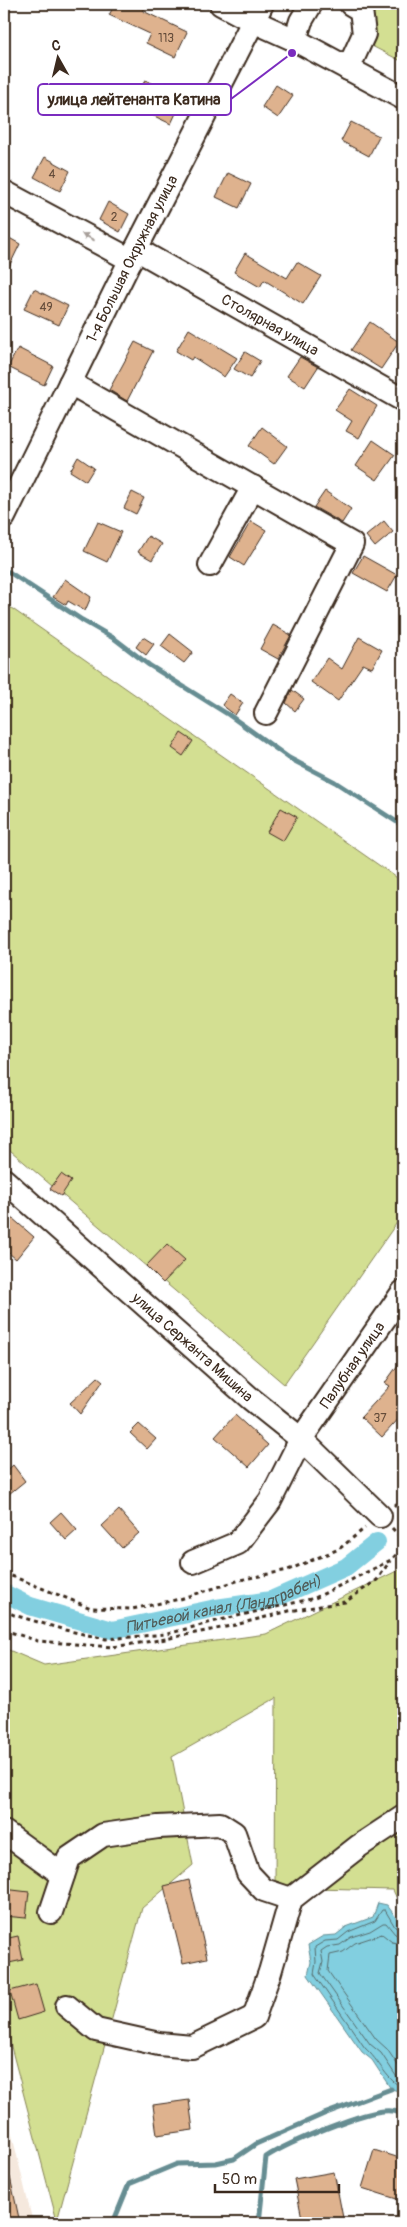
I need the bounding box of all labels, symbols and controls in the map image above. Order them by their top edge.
house number: 113 [158,31,174,46]
north arrow [32,32,82,82]
text: С [51,37,62,55]
callout: улица лейтенанта Катина [38,84,231,115]
text: улица лейтенанта Катина [47,90,221,110]
house number: 4 [49,167,56,182]
street label: 1-я Большая Окружная улица [82,172,182,346]
house number: 2 [111,210,118,225]
one-way arrow [81,233,95,241]
street label: Столярная улица [218,290,322,360]
house number: 49 [39,300,53,315]
street label: улица Сержанта Мишина [127,1288,257,1406]
street label: Палубная улица [316,1318,389,1412]
house number: 37 [373,1411,387,1426]
water label: Питьевой канал (Ландграбен) [124,1570,325,1638]
scale bar [215,2162,338,2194]
text: 50 m [222,2170,257,2189]

